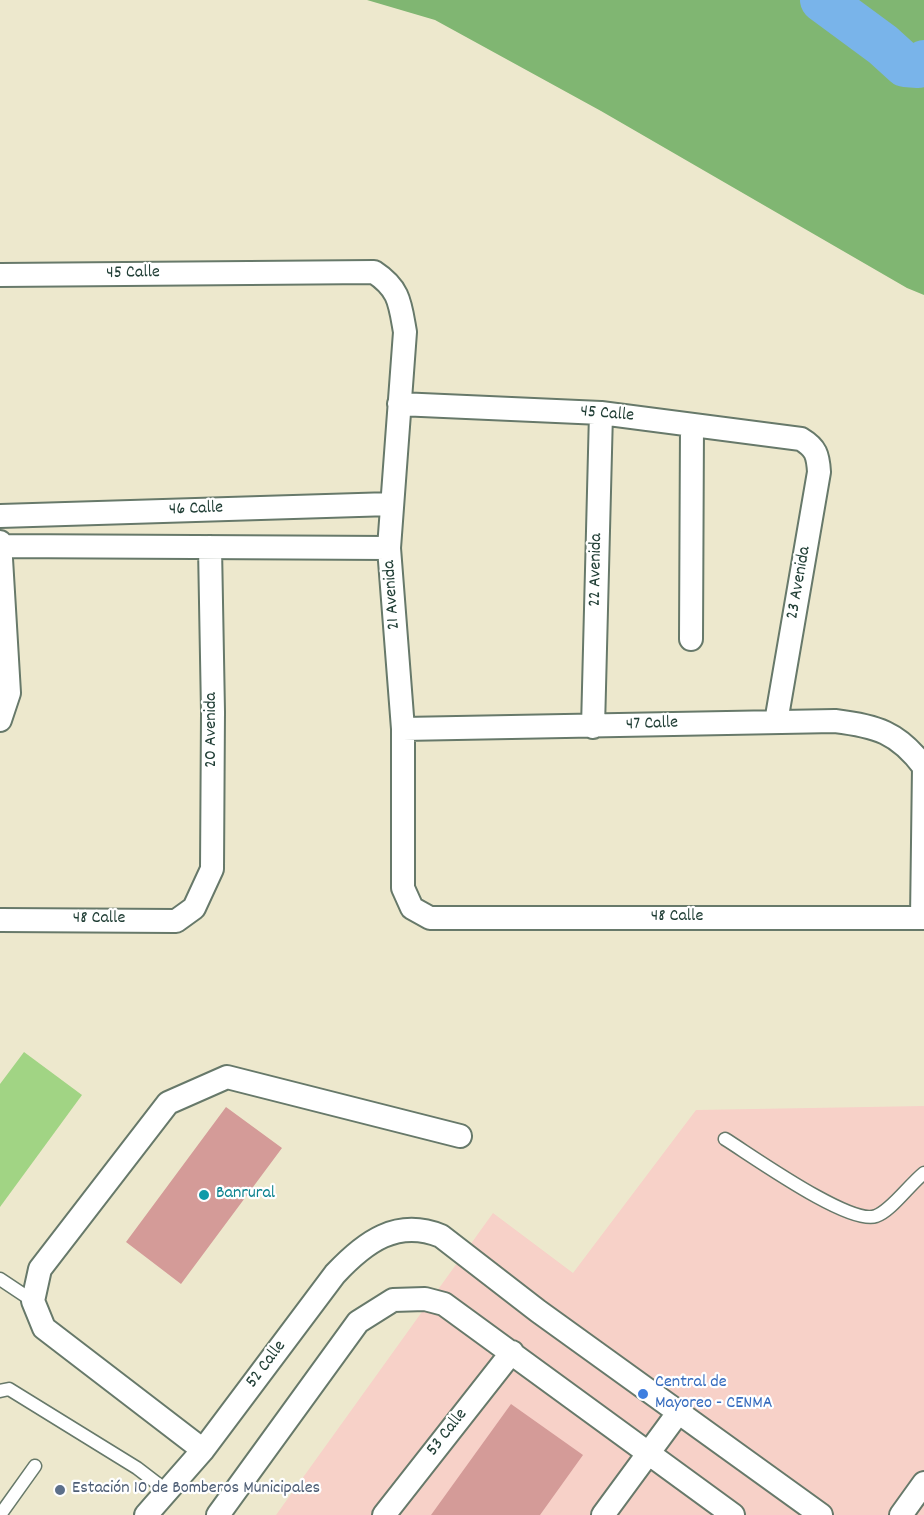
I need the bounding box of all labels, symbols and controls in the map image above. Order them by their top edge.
street label: 45 Calle [106,263,160,285]
street label: 45 Calle [579,402,635,428]
street label: 46 Calle [169,498,223,522]
street label: 22 Avenida [586,533,608,607]
street label: 23 Avenida [783,545,817,621]
street label: 21 Avenida [380,559,406,631]
street label: 20 Avenida [202,692,224,768]
street label: 47 Calle [625,713,679,737]
street label: 48 Calle [651,907,703,929]
street label: 48 Calle [73,909,125,931]
place label: Banrural [216,1184,275,1206]
marker: Banrural [197,1188,211,1202]
street label: 52 Calle [242,1337,292,1393]
place label: Central de Mayoreo - CENMA [655,1373,773,1416]
marker: Central de Mayoreo - CENMA [636,1387,650,1401]
street label: 53 Calle [423,1405,473,1461]
place label: Estación 10 de Bomberos Municipales [72,1479,320,1501]
marker: Estación 10 de Bomberos Municipales [53,1483,67,1497]

